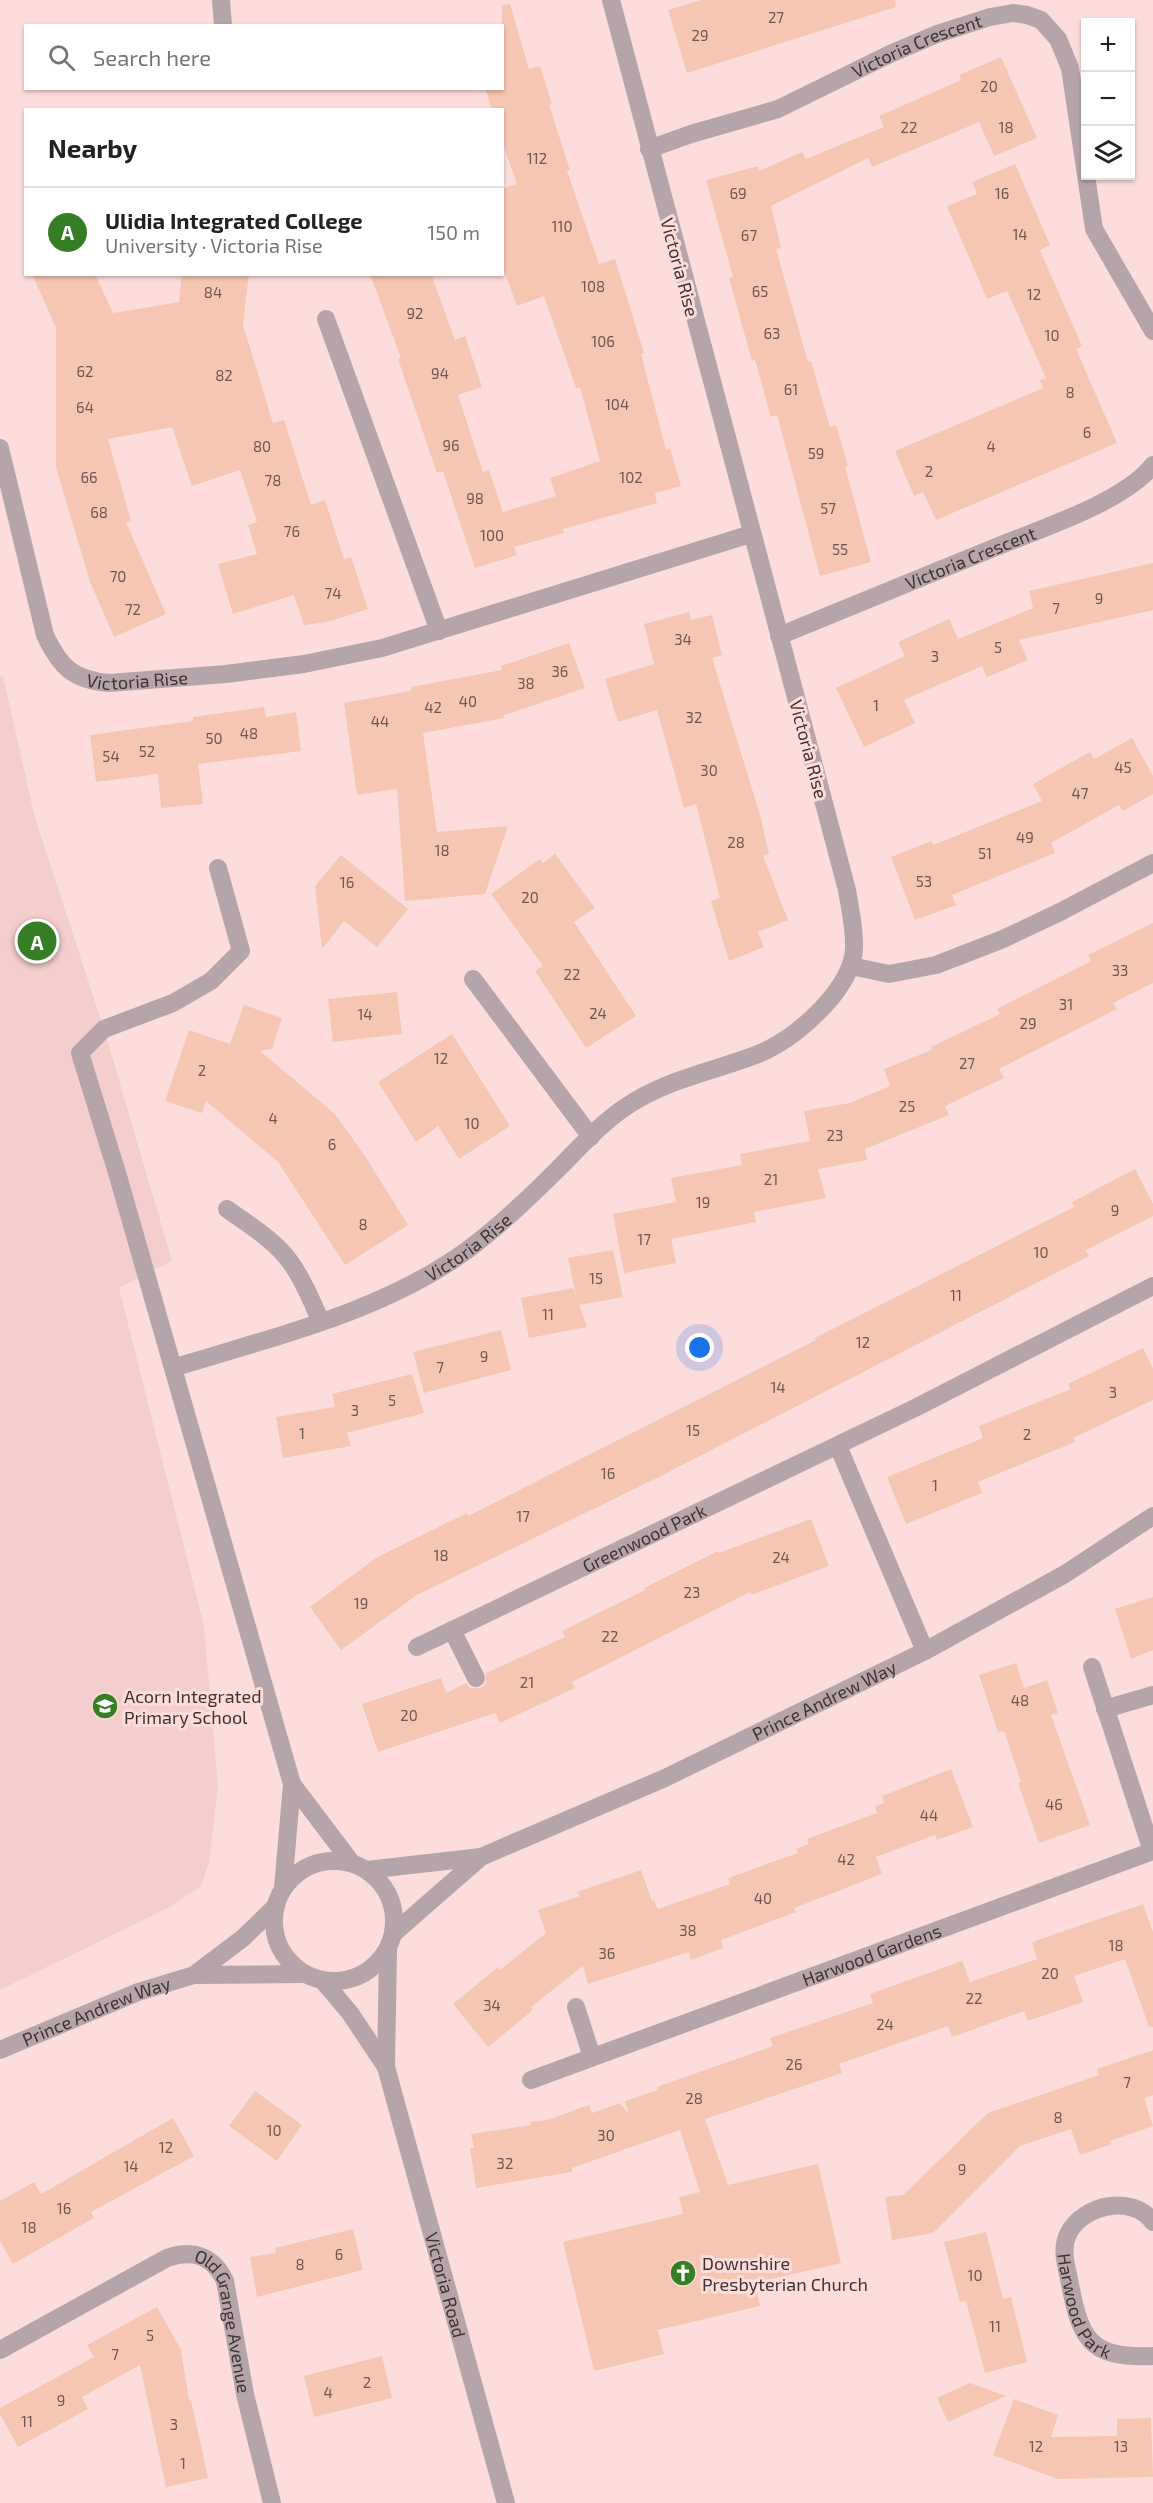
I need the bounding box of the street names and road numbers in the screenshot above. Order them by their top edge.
street label: Victoria Crescent [848,9,985,82]
street label: Victoria Rise [656,215,704,319]
street label: Victoria Crescent [902,522,1039,594]
street label: Victoria Rise [84,666,189,694]
street label: Victoria Rise [785,697,833,801]
street label: Victoria Rise [421,1208,516,1286]
street label: Greenwood Park [579,1499,710,1577]
street label: Prince Andrew Way [748,1656,900,1745]
street label: Harwood Gardens [799,1919,944,1990]
street label: Prince Andrew Way [19,1972,173,2050]
street label: Victoria Road [421,2230,471,2340]
street label: Old Grange Avenue [192,2244,256,2395]
street label: Harwood Park [1053,2252,1114,2363]

